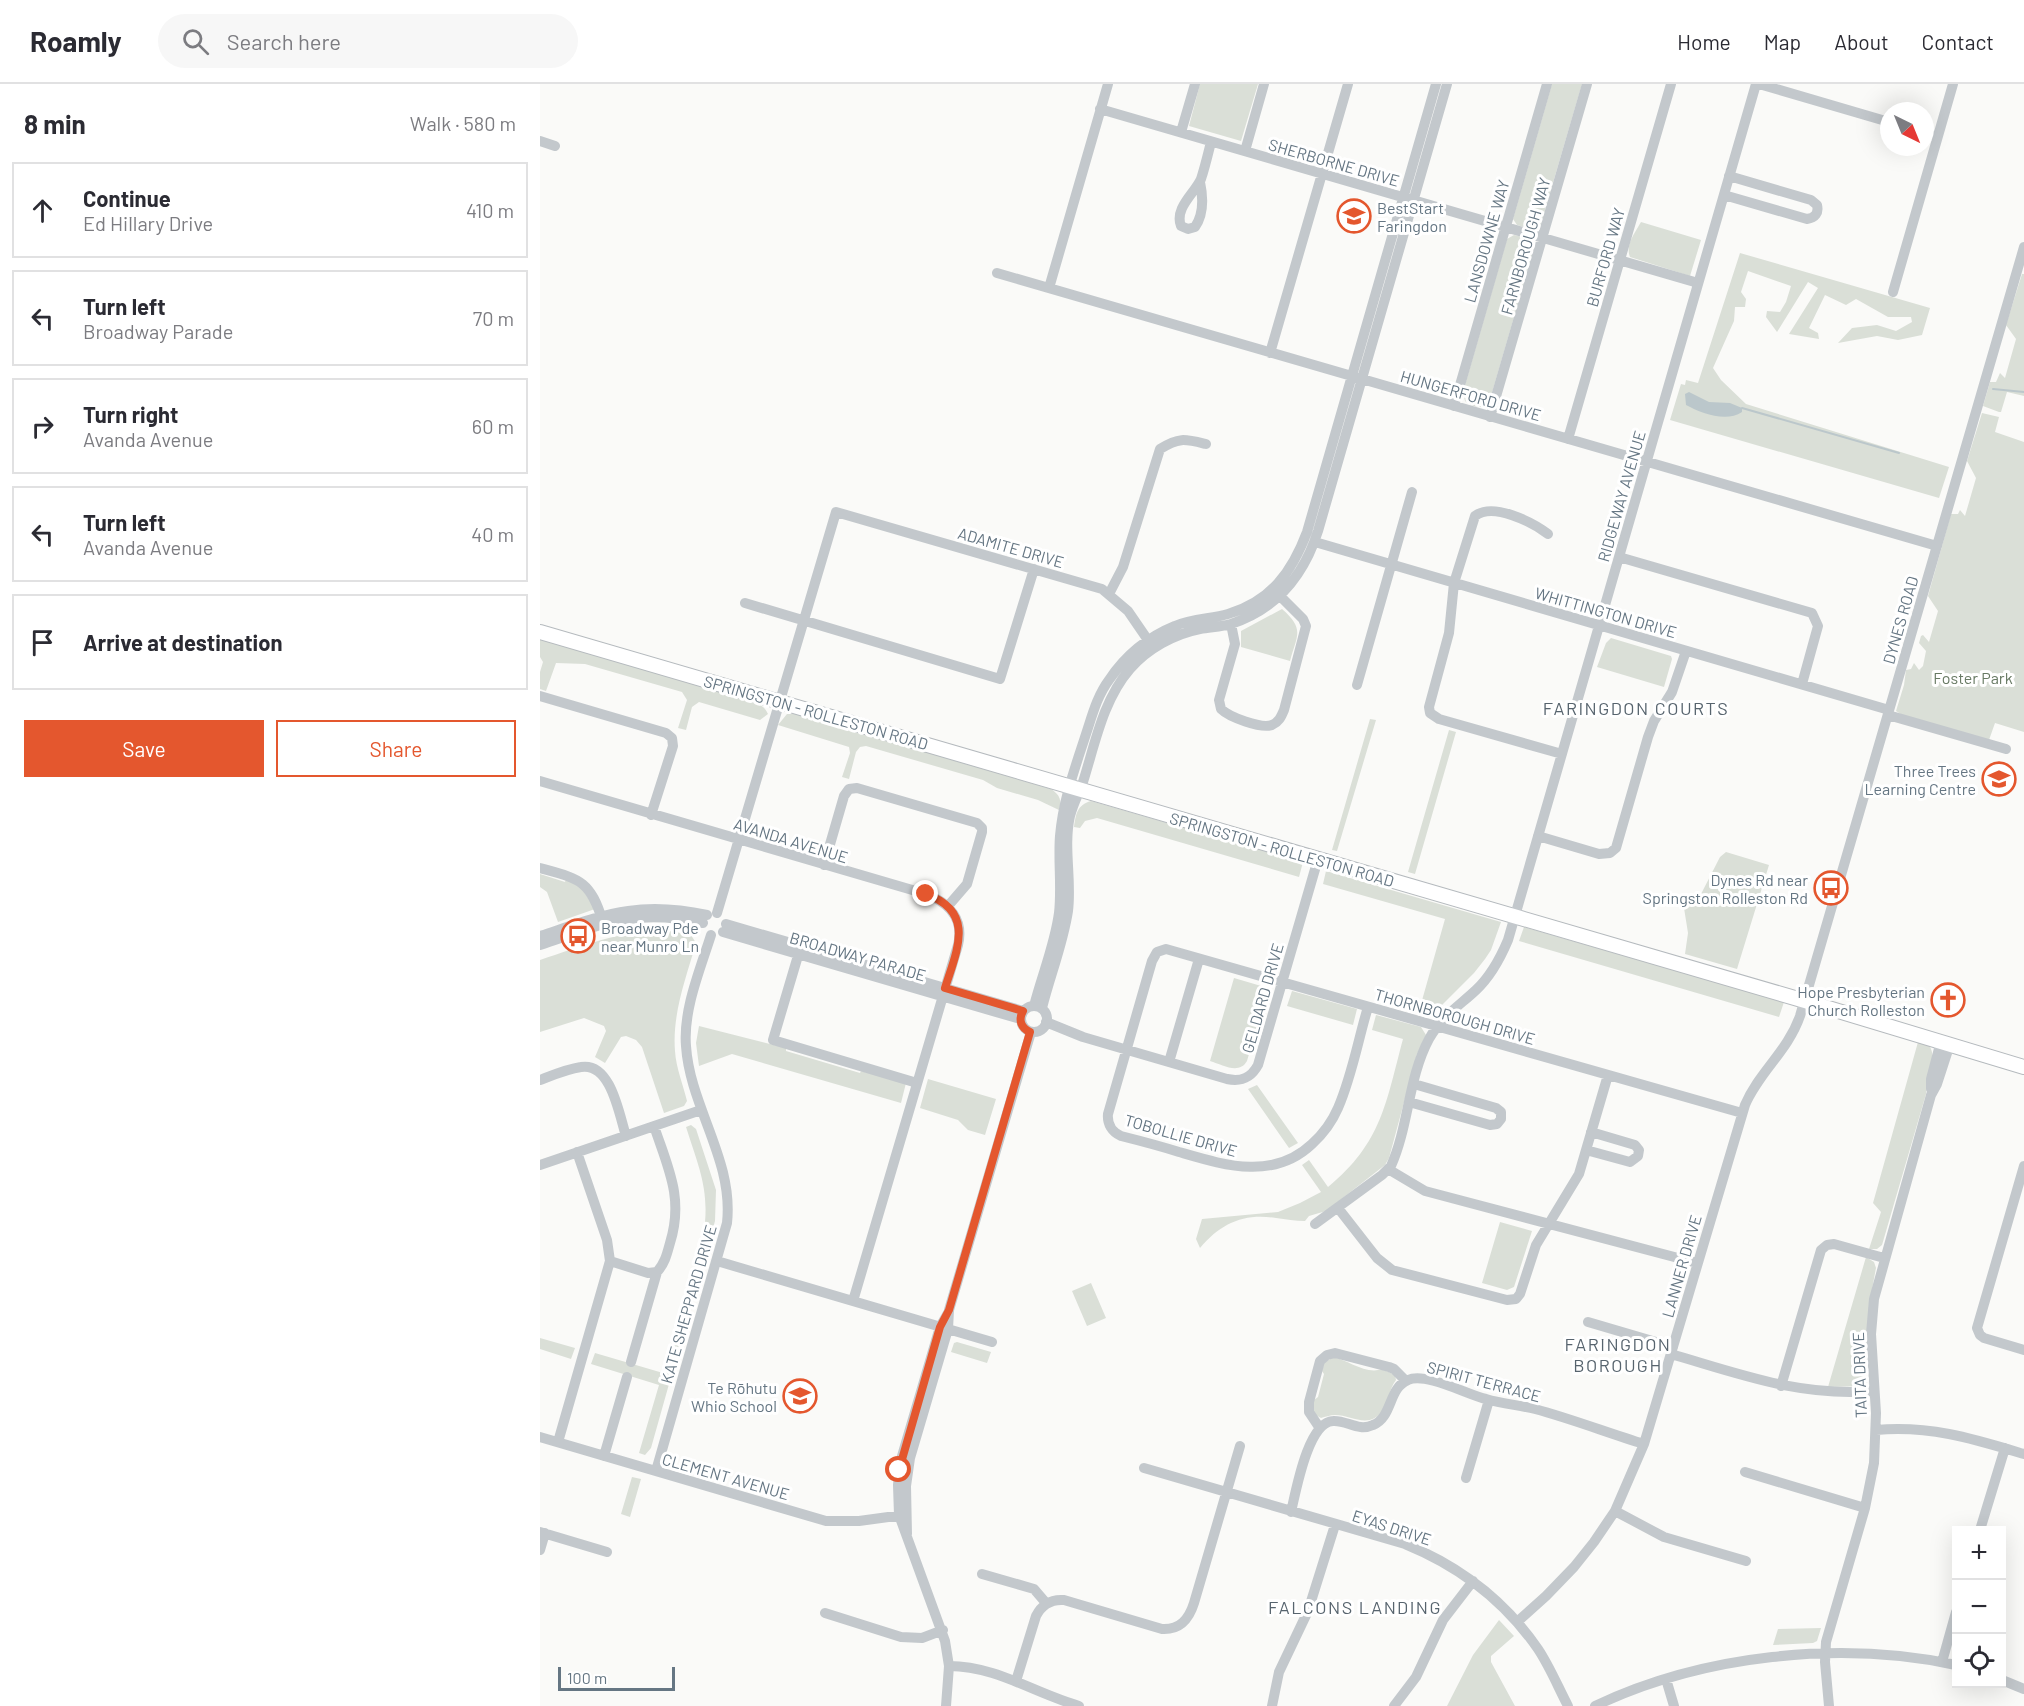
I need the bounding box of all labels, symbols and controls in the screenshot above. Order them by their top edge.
search box [158,14,578,68]
text: Roamly [30,24,122,58]
icon: search [179,25,212,58]
text: Search here [227,28,341,54]
text: Home [1677,29,1731,54]
text: Map [1764,29,1801,54]
text: About [1834,29,1889,54]
text: Contact [1922,29,1994,54]
north arrow [1880,102,1934,156]
text: 8 min [24,108,86,139]
text: Walk · 580 m [410,111,516,135]
street label: SHERBORNE DRIVE [1266,134,1402,190]
street label: FARNBOROUGH WAY [1496,175,1554,317]
street label: LANSDOWNE WAY [1459,177,1513,305]
text: Continue [83,185,171,211]
icon: ahead [26,194,59,227]
text: 410 m [466,198,514,222]
school or university icon: BestStart Faringdon [1336,198,1372,234]
place label: BestStart Faringdon [1377,198,1447,235]
street label: BURFORD WAY [1582,205,1628,309]
text: Ed Hillary Drive [83,211,213,235]
text: Turn left [83,293,166,319]
icon: left [26,302,59,335]
text: 70 m [473,306,514,330]
text: Broadway Parade [83,319,233,343]
street label: HUNGERFORD DRIVE [1398,366,1544,424]
text: Turn right [83,401,178,427]
icon: right [26,410,59,443]
text: 60 m [472,414,514,438]
text: Avanda Avenue [83,427,213,451]
street label: RIDGEWAY AVENUE [1593,428,1649,564]
text: Turn left [83,509,166,535]
icon: left [26,518,59,551]
text: 40 m [471,522,514,546]
street label: ADAMITE DRIVE [956,523,1066,571]
text: Avanda Avenue [83,535,213,559]
street label: DYNES ROAD [1878,574,1922,666]
street label: WHITTINGTON DRIVE [1533,583,1679,641]
icon: arrive [26,626,59,659]
text: Arrive at destination [83,629,282,655]
park label: Foster Park [1933,668,2013,687]
street label: SPRINGSTON - ROLLESTON ROAD [702,671,930,753]
district label: FARINGDON COURTS [1543,697,1729,719]
button: Save [24,720,264,777]
button: Share [276,720,516,777]
place label: Three Trees Learning Centre [1864,761,1976,798]
school or university icon: Three Trees Learning Centre [1981,761,2017,797]
street label: SPRINGSTON - ROLLESTON ROAD [1168,808,1396,890]
street label: AVANDA AVENUE [732,814,850,866]
place label: Dynes Rd near Springston Rolleston Rd [1643,870,1808,907]
bus stop icon: Dynes Rd near Springston Rolleston Rd [1813,870,1849,906]
route end [912,880,938,906]
bus stop icon: Broadway Pde near Munro Ln [560,918,596,954]
place label: Broadway Pde near Munro Ln [601,918,699,955]
street label: BROADWAY PARADE [788,927,928,985]
street label: GELDARD DRIVE [1237,941,1287,1055]
place label: Hope Presbyterian Church Rolleston [1797,982,1925,1019]
church icon: Hope Presbyterian Church Rolleston [1930,982,1966,1018]
street label: THORNBOROUGH DRIVE [1373,984,1537,1048]
street label: TOBOLLIE DRIVE [1123,1110,1239,1160]
street label: LANNER DRIVE [1657,1212,1705,1320]
street label: KATE SHEPPARD DRIVE [656,1222,720,1386]
street label: TAITA DRIVE [1848,1332,1870,1418]
district label: FARINGDON BOROUGH [1564,1333,1672,1376]
street label: SPIRIT TERRACE [1425,1357,1543,1405]
place label: Te Rōhutu Whio School [691,1378,777,1415]
school or university icon: Te Rōhutu Whio School [782,1378,818,1414]
street label: CLEMENT AVENUE [660,1449,792,1503]
route start [885,1456,911,1482]
street label: EYAS DRIVE [1350,1505,1434,1549]
map controls [1952,1526,2006,1688]
button: + [1952,1526,2006,1580]
button: − [1952,1580,2006,1634]
district label: FALCONS LANDING [1268,1596,1442,1618]
button: locate [1952,1634,2006,1688]
scale bar [558,1664,675,1692]
text: 100 m [567,1668,607,1687]

